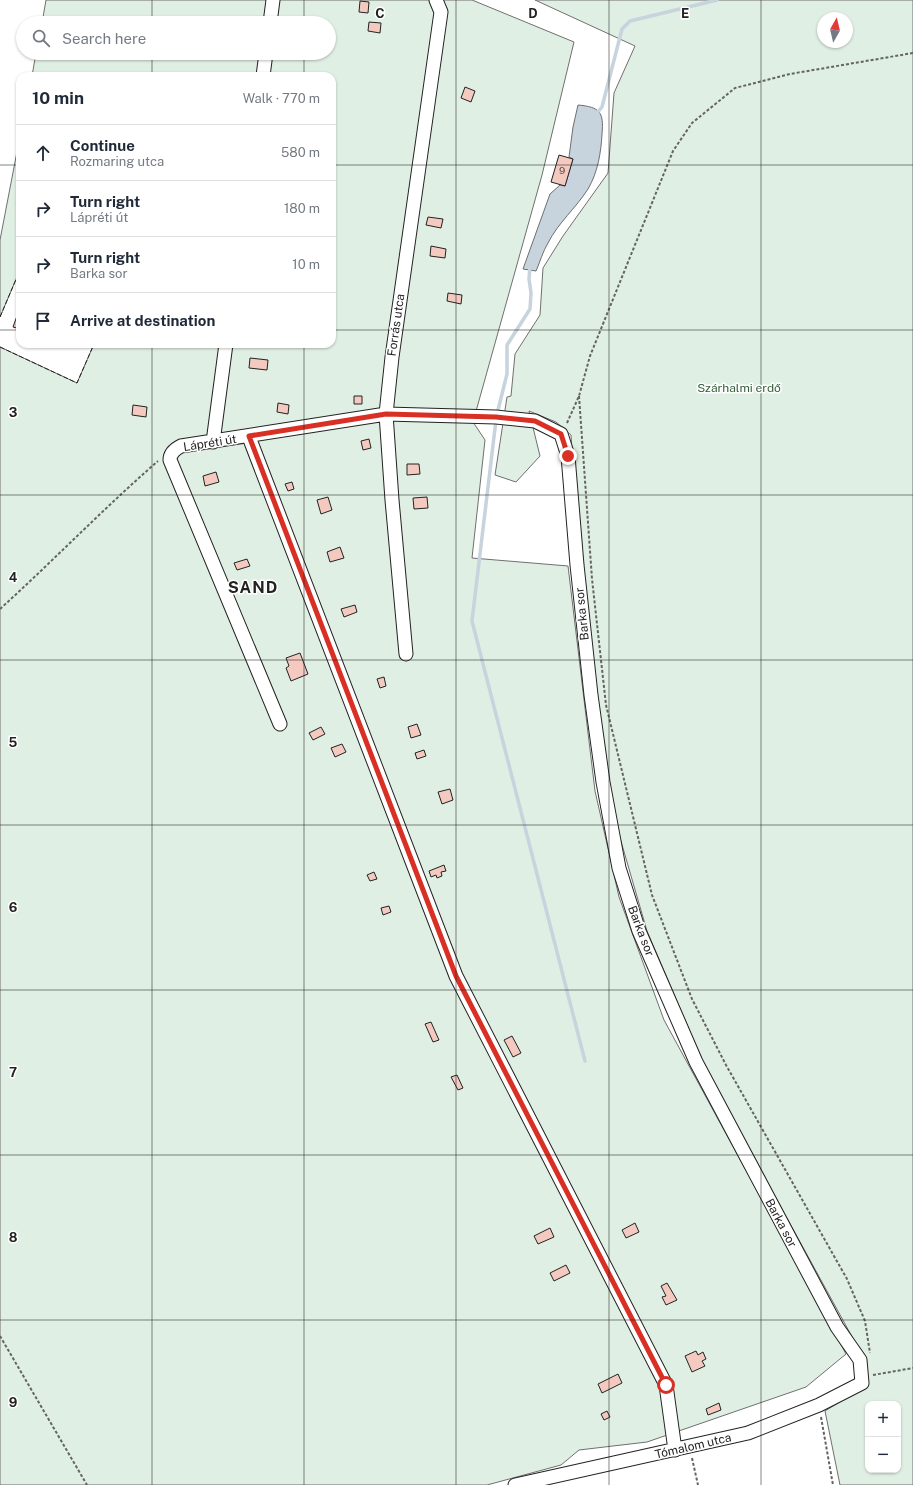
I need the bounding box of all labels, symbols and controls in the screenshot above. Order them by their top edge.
text: C [375,6,385,21]
text: D [528,6,538,21]
text: E [681,6,689,21]
north arrow [817,12,853,48]
search box [16,16,336,60]
icon: search [30,27,52,49]
text: Search here [62,30,146,47]
text: 10 min [32,88,84,108]
text: Walk · 770 m [243,91,320,106]
text: Continue [70,137,135,154]
icon: ahead [32,142,54,164]
text: 580 m [281,145,320,160]
text: Rozmaring utca [70,154,164,169]
house number: 9 [559,164,565,176]
text: Turn right [70,193,140,210]
icon: right [32,198,54,220]
text: 180 m [284,201,320,216]
text: Lápréti út [70,210,128,225]
text: Turn right [70,249,140,266]
icon: right [32,254,54,276]
text: 10 m [292,257,320,272]
text: Barka sor [70,266,127,281]
street label: Forrás utca [385,293,407,357]
icon: arrive [32,310,54,332]
text: Arrive at destination [70,312,215,329]
park label: Szárhalmi erdő [697,381,781,395]
text: 3 [9,405,18,420]
street label: Lápréti út [182,432,238,454]
route end [559,447,577,465]
text: 4 [9,570,18,585]
district label: SAND [228,578,278,597]
street label: Barka sor [572,587,592,641]
text: 5 [9,735,18,750]
text: 6 [9,900,18,915]
street label: Barka sor [625,904,657,959]
text: 7 [9,1065,17,1080]
street label: Barka sor [762,1196,800,1250]
text: 8 [9,1230,18,1245]
route start [657,1376,675,1394]
text: 9 [9,1395,17,1410]
map controls [865,1401,901,1473]
button: + [865,1401,901,1437]
street label: Tómalom utca [653,1430,733,1462]
button: − [865,1437,901,1473]

